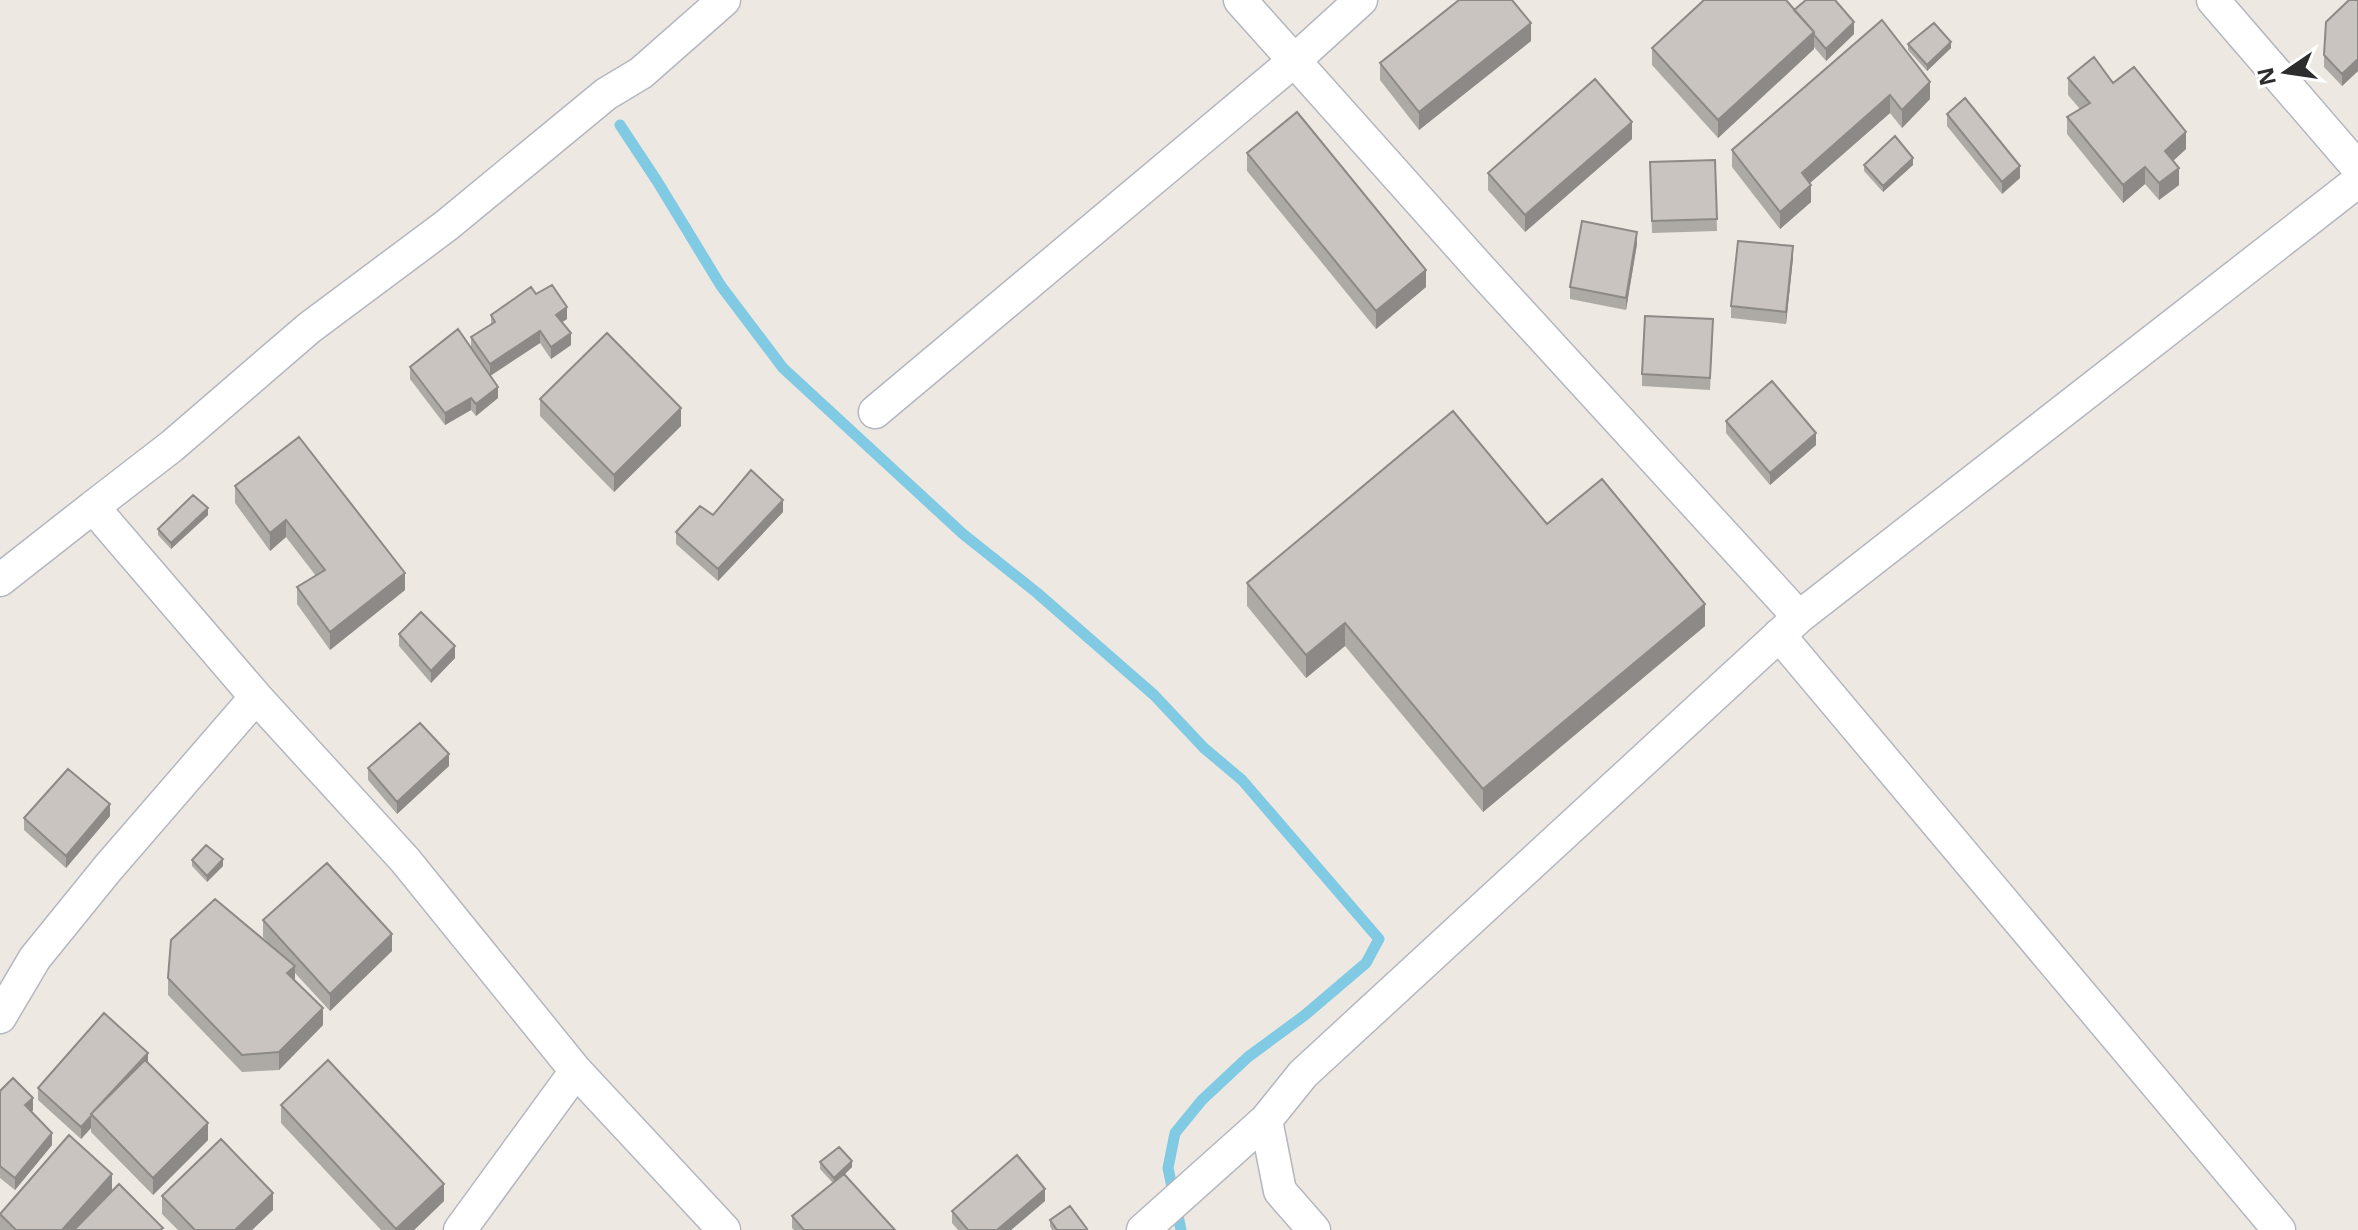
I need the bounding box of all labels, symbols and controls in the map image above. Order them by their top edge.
north arrow [2246,32,2326,112]
text: N [2249,65,2282,89]

